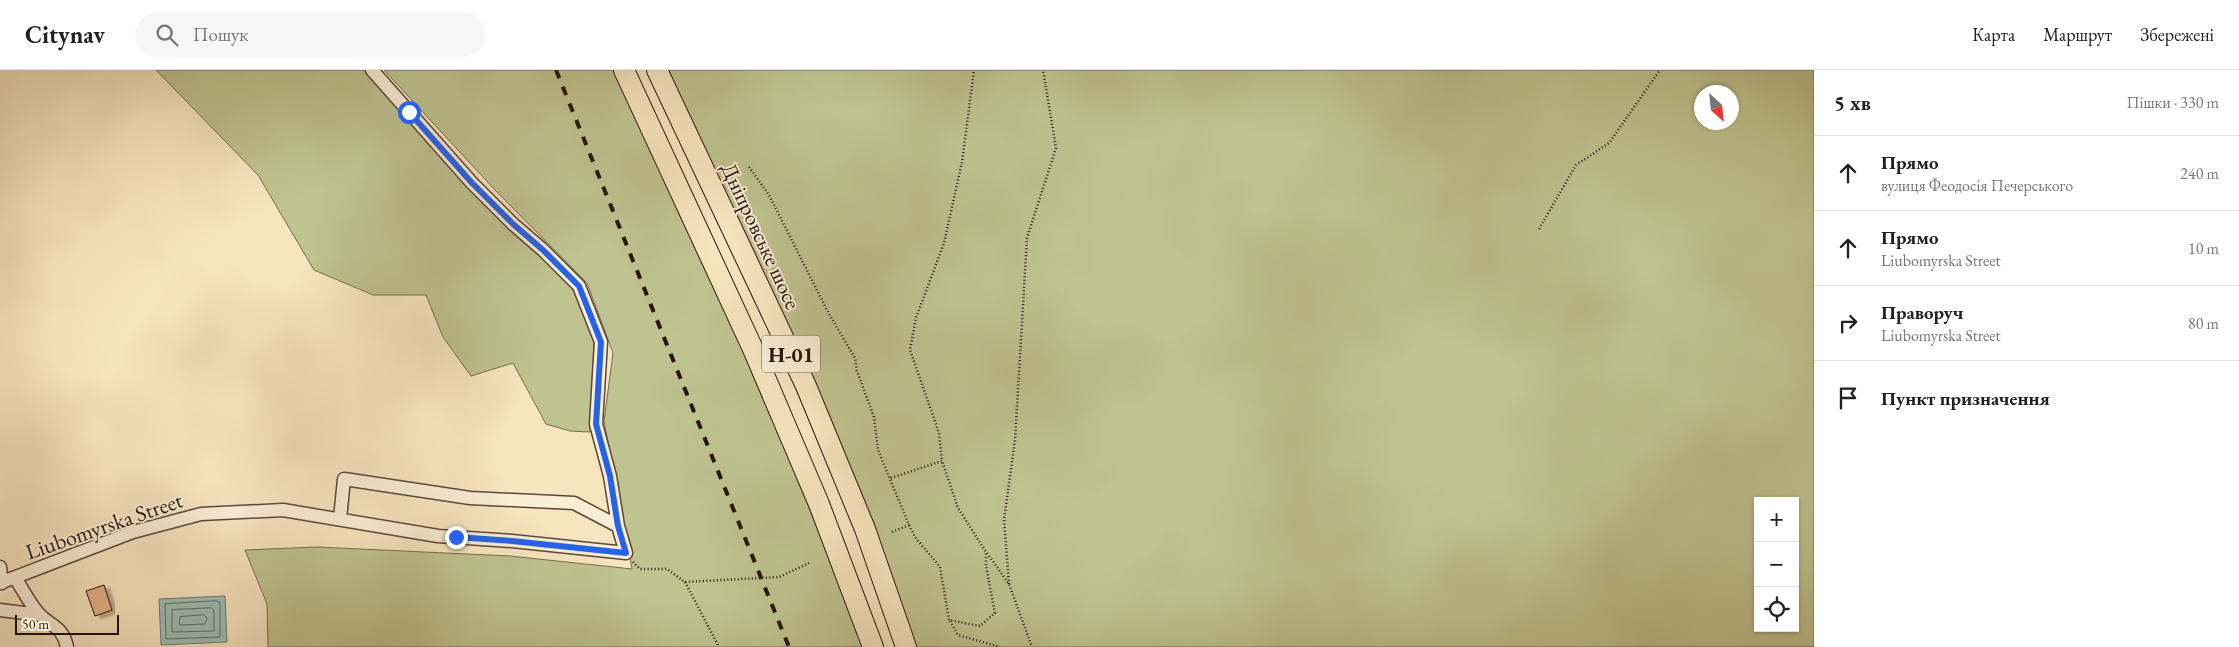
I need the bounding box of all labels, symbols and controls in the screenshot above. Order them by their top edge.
search box [135,12,485,57]
text: Citynav [25,19,105,50]
icon: search [153,21,181,49]
text: Пошук [193,22,248,47]
text: Карта [1972,23,2015,46]
text: Маршрут [2043,23,2112,46]
text: Збережені [2140,23,2214,46]
north arrow [1694,85,1739,130]
text: 5 хв [1834,89,1871,116]
text: Пішки · 330 m [2126,92,2219,113]
route start [398,101,421,124]
text: Прямо [1881,150,1939,175]
street label: Дніпровське шосе [714,158,808,314]
icon: ahead [1834,159,1862,187]
text: 240 m [2180,163,2219,184]
text: вулиця Феодосія Печерського [1881,175,2073,196]
text: Прямо [1881,225,1939,250]
icon: ahead [1834,234,1862,262]
text: 10 m [2188,238,2219,259]
text: Liubomyrska Street [1881,250,2000,271]
text: Праворуч [1881,300,1963,325]
icon: right [1834,309,1862,337]
text: 80 m [2188,313,2219,334]
text: Liubomyrska Street [1881,325,2000,346]
road number: Н-01 [762,336,820,372]
icon: arrive [1834,384,1862,412]
text: Пункт призначення [1881,386,2050,411]
street label: Liubomyrska Street [22,486,186,566]
map controls [1754,497,1799,632]
button: + [1754,497,1799,542]
route end [445,526,468,549]
button: − [1754,542,1799,587]
button: locate [1754,587,1799,632]
scale bar [15,612,119,635]
text: 50 m [22,615,49,633]

